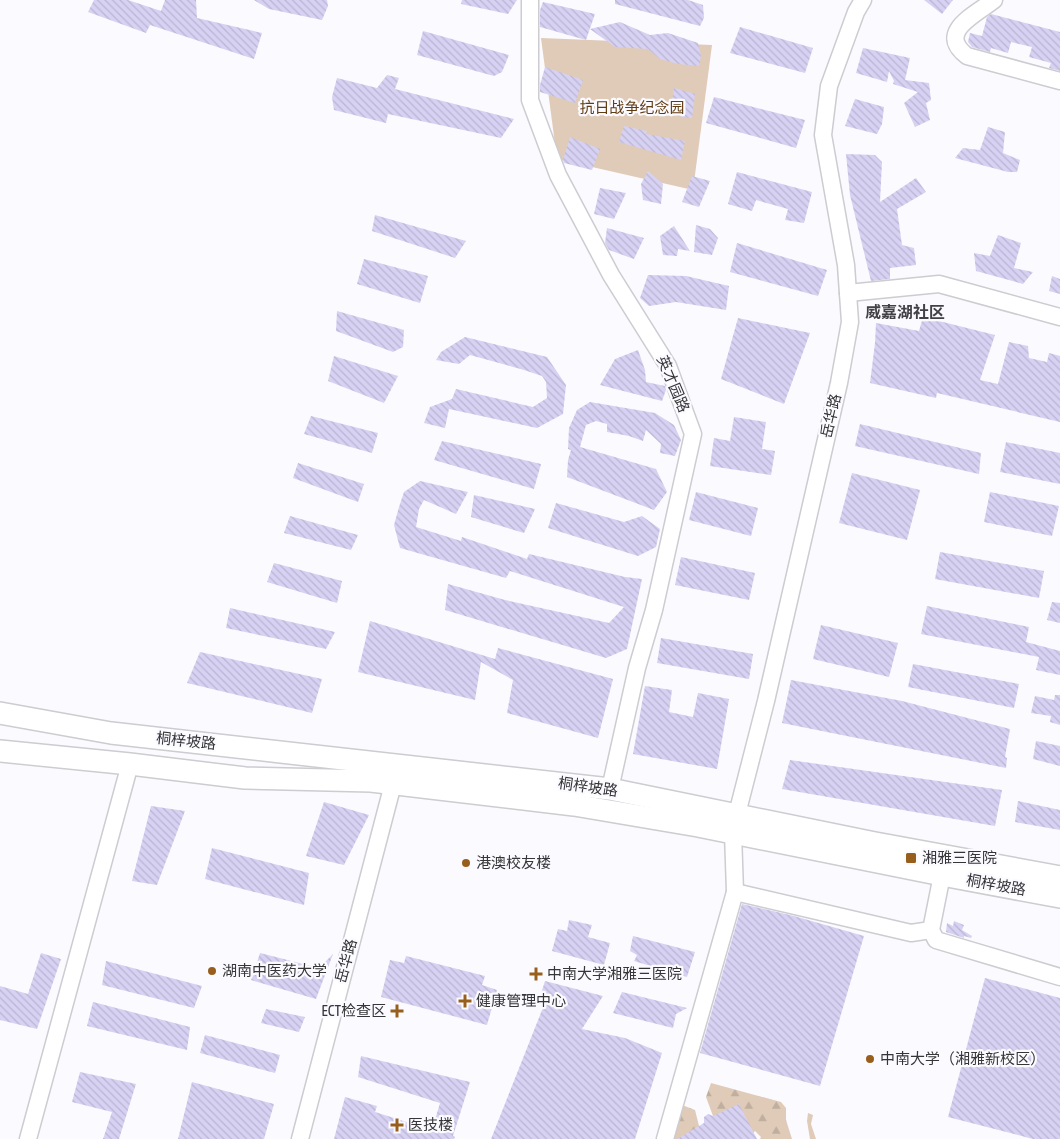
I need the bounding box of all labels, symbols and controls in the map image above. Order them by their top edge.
park label: 抗日战争纪念园 [579,99,685,116]
district label: 威嘉湖社区 [865,303,945,321]
street label: 英才园路 [654,353,693,415]
street label: 岳华路 [817,392,844,440]
street label: 桐梓坡路 [155,729,217,752]
street label: 桐梓坡路 [557,774,619,799]
place label: 湘雅三医院 [922,849,997,866]
marker: 湘雅三医院 [904,851,918,865]
place label: 港澳校友楼 [476,854,551,871]
marker: 港澳校友楼 [460,857,472,869]
street label: 桐梓坡路 [965,871,1027,898]
street label: 岳华路 [331,937,360,985]
place label: 湖南中医药大学 [222,962,327,979]
marker: 湖南中医药大学 [206,965,218,977]
place label: 中南大学湘雅三医院 [547,965,682,982]
marker: 中南大学湘雅三医院 [529,967,543,981]
place label: 健康管理中心 [476,992,566,1009]
marker: 健康管理中心 [458,994,472,1008]
place label: ECT检查区 [321,1002,386,1019]
marker: ECT检查区 [390,1004,404,1018]
place label: 中南大学（湘雅新校区） [880,1050,1045,1067]
marker: 中南大学（湘雅新校区） [864,1053,876,1065]
place label: 医技楼 [408,1116,453,1133]
marker: 医技楼 [390,1118,404,1132]

